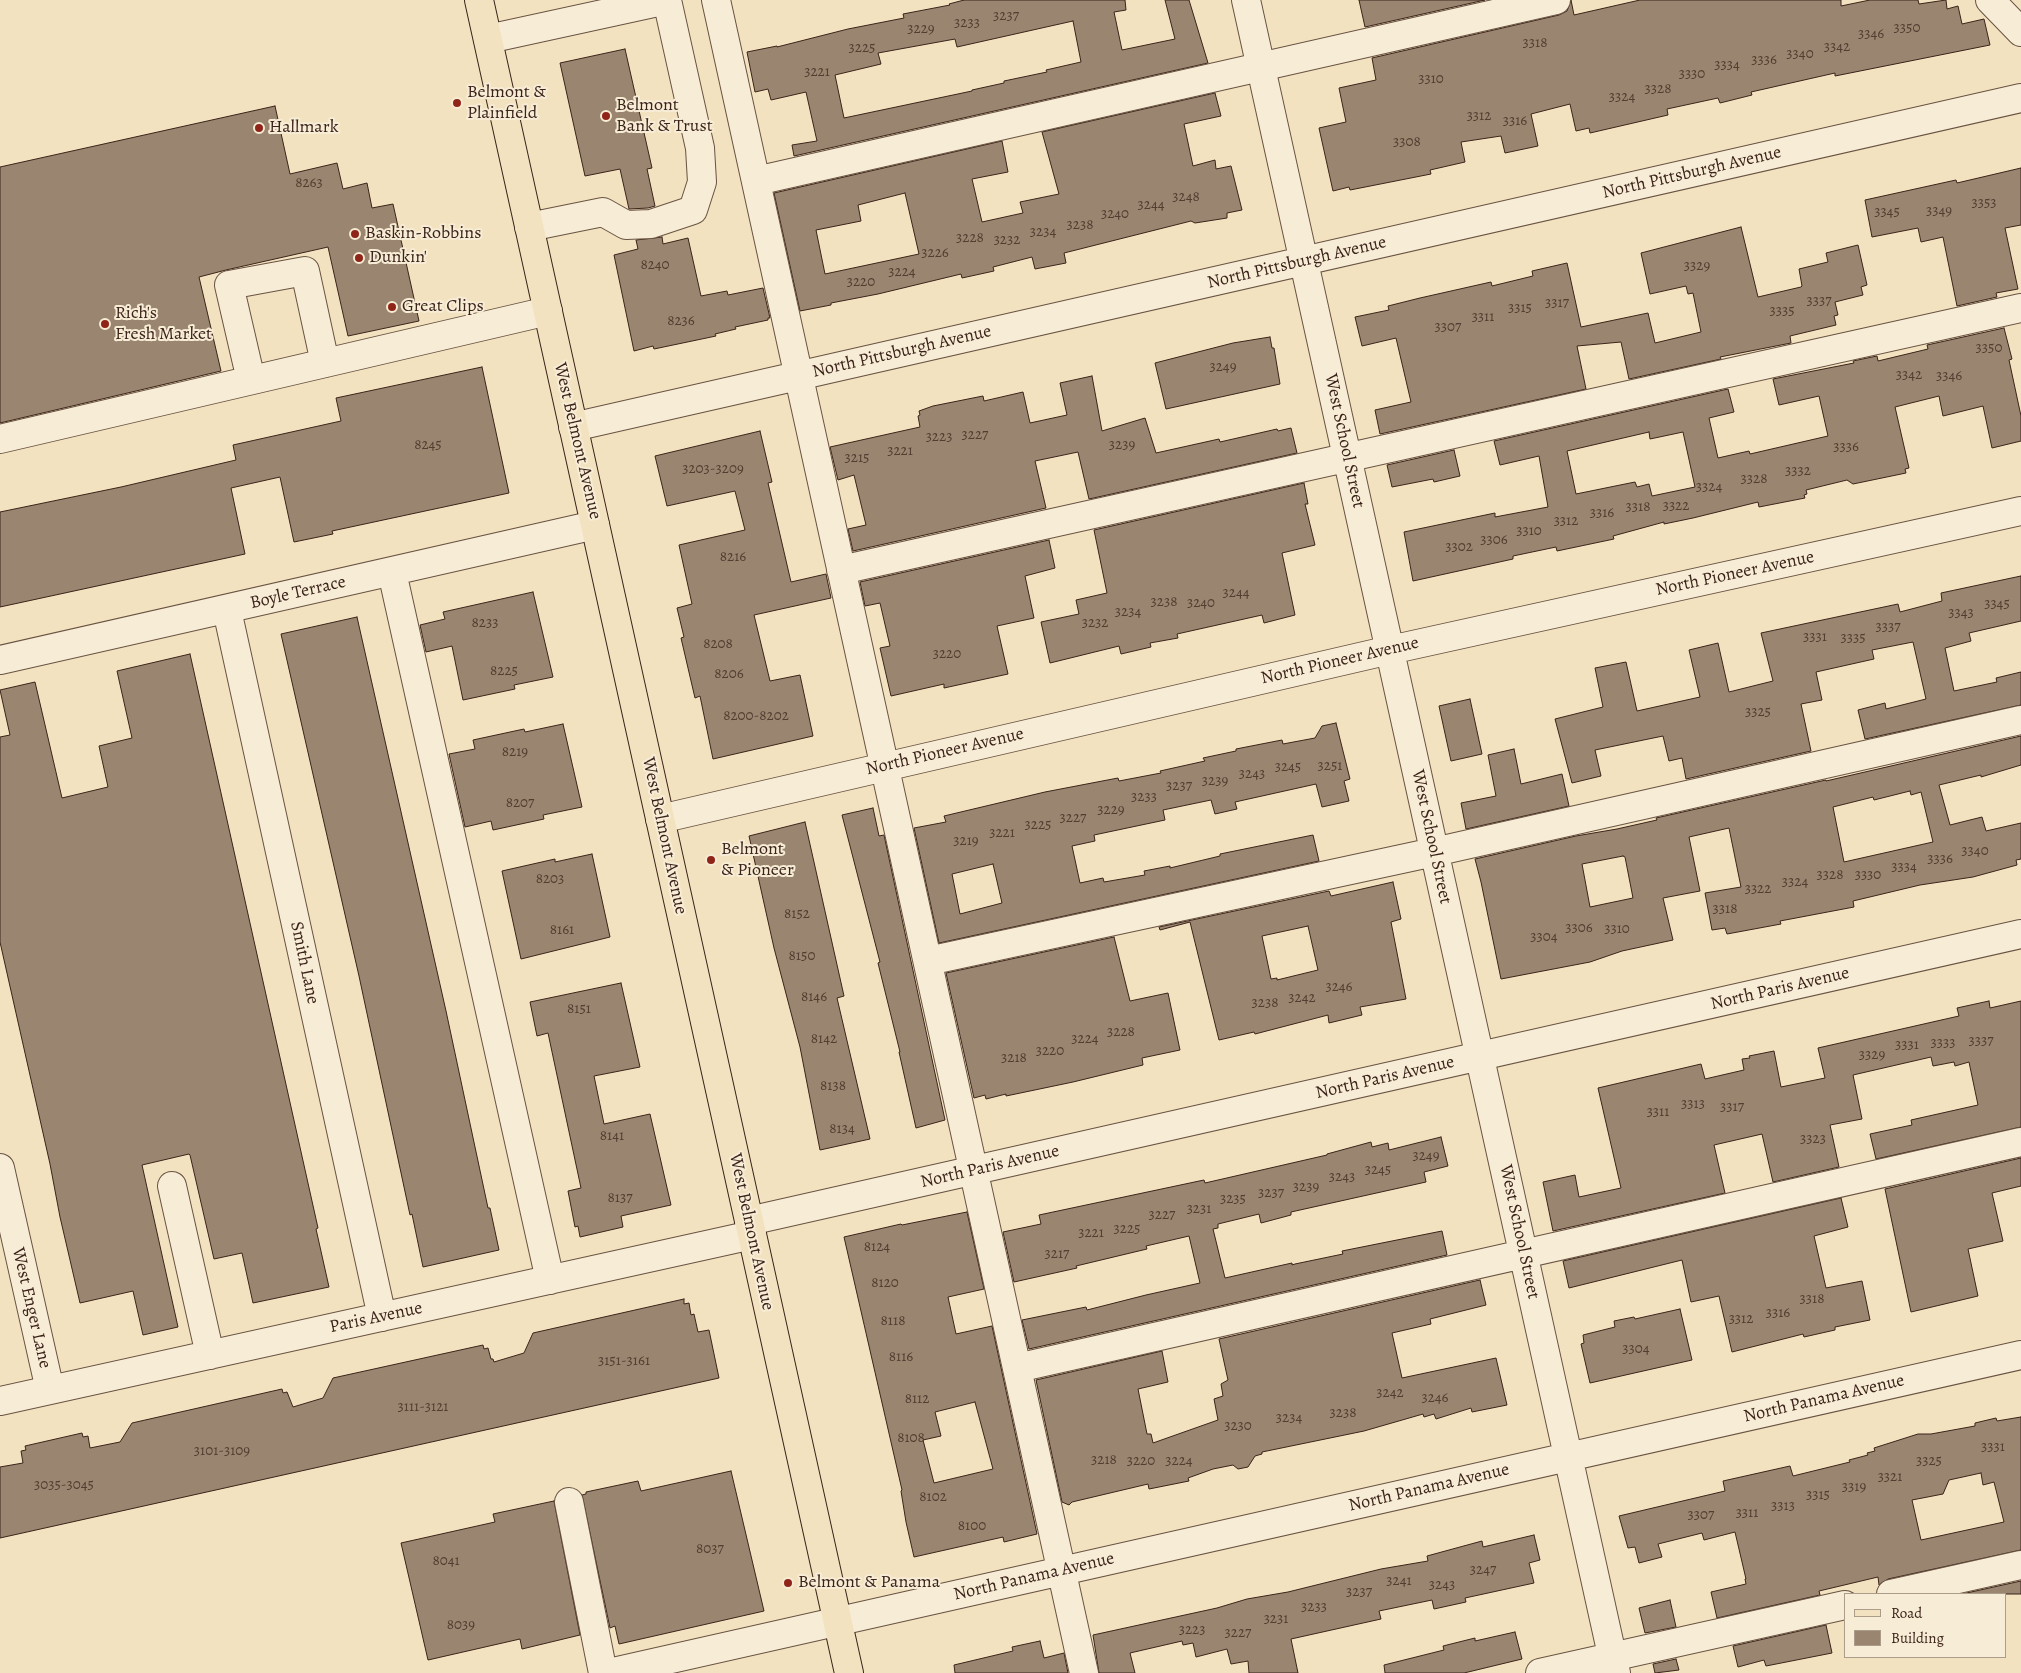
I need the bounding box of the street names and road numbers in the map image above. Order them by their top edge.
street label: North Pittsburgh Avenue [1600,142,1784,204]
street label: North Pittsburgh Avenue [1205,232,1389,294]
street label: North Pittsburgh Avenue [810,321,994,383]
street label: West Belmont Avenue [548,361,606,521]
street label: West School Street [1319,372,1369,510]
street label: North Pioneer Avenue [1654,547,1816,601]
street label: Boyle Terrace [248,572,348,614]
street label: North Pioneer Avenue [1259,632,1421,690]
street label: North Pioneer Avenue [864,723,1026,781]
street label: West Belmont Avenue [637,755,691,917]
street label: West School Street [1406,768,1456,906]
street label: Smith Lane [285,920,323,1006]
street label: North Paris Avenue [1708,963,1852,1015]
street label: North Paris Avenue [1313,1052,1457,1104]
street label: North Paris Avenue [918,1141,1062,1193]
street label: West Belmont Avenue [724,1151,778,1313]
street label: West School Street [1494,1163,1544,1301]
street label: West Enger Lane [7,1246,55,1370]
street label: Paris Avenue [328,1298,424,1338]
street label: North Panama Avenue [1742,1370,1906,1428]
street label: North Panama Avenue [1347,1459,1511,1517]
street label: North Panama Avenue [952,1548,1116,1606]

